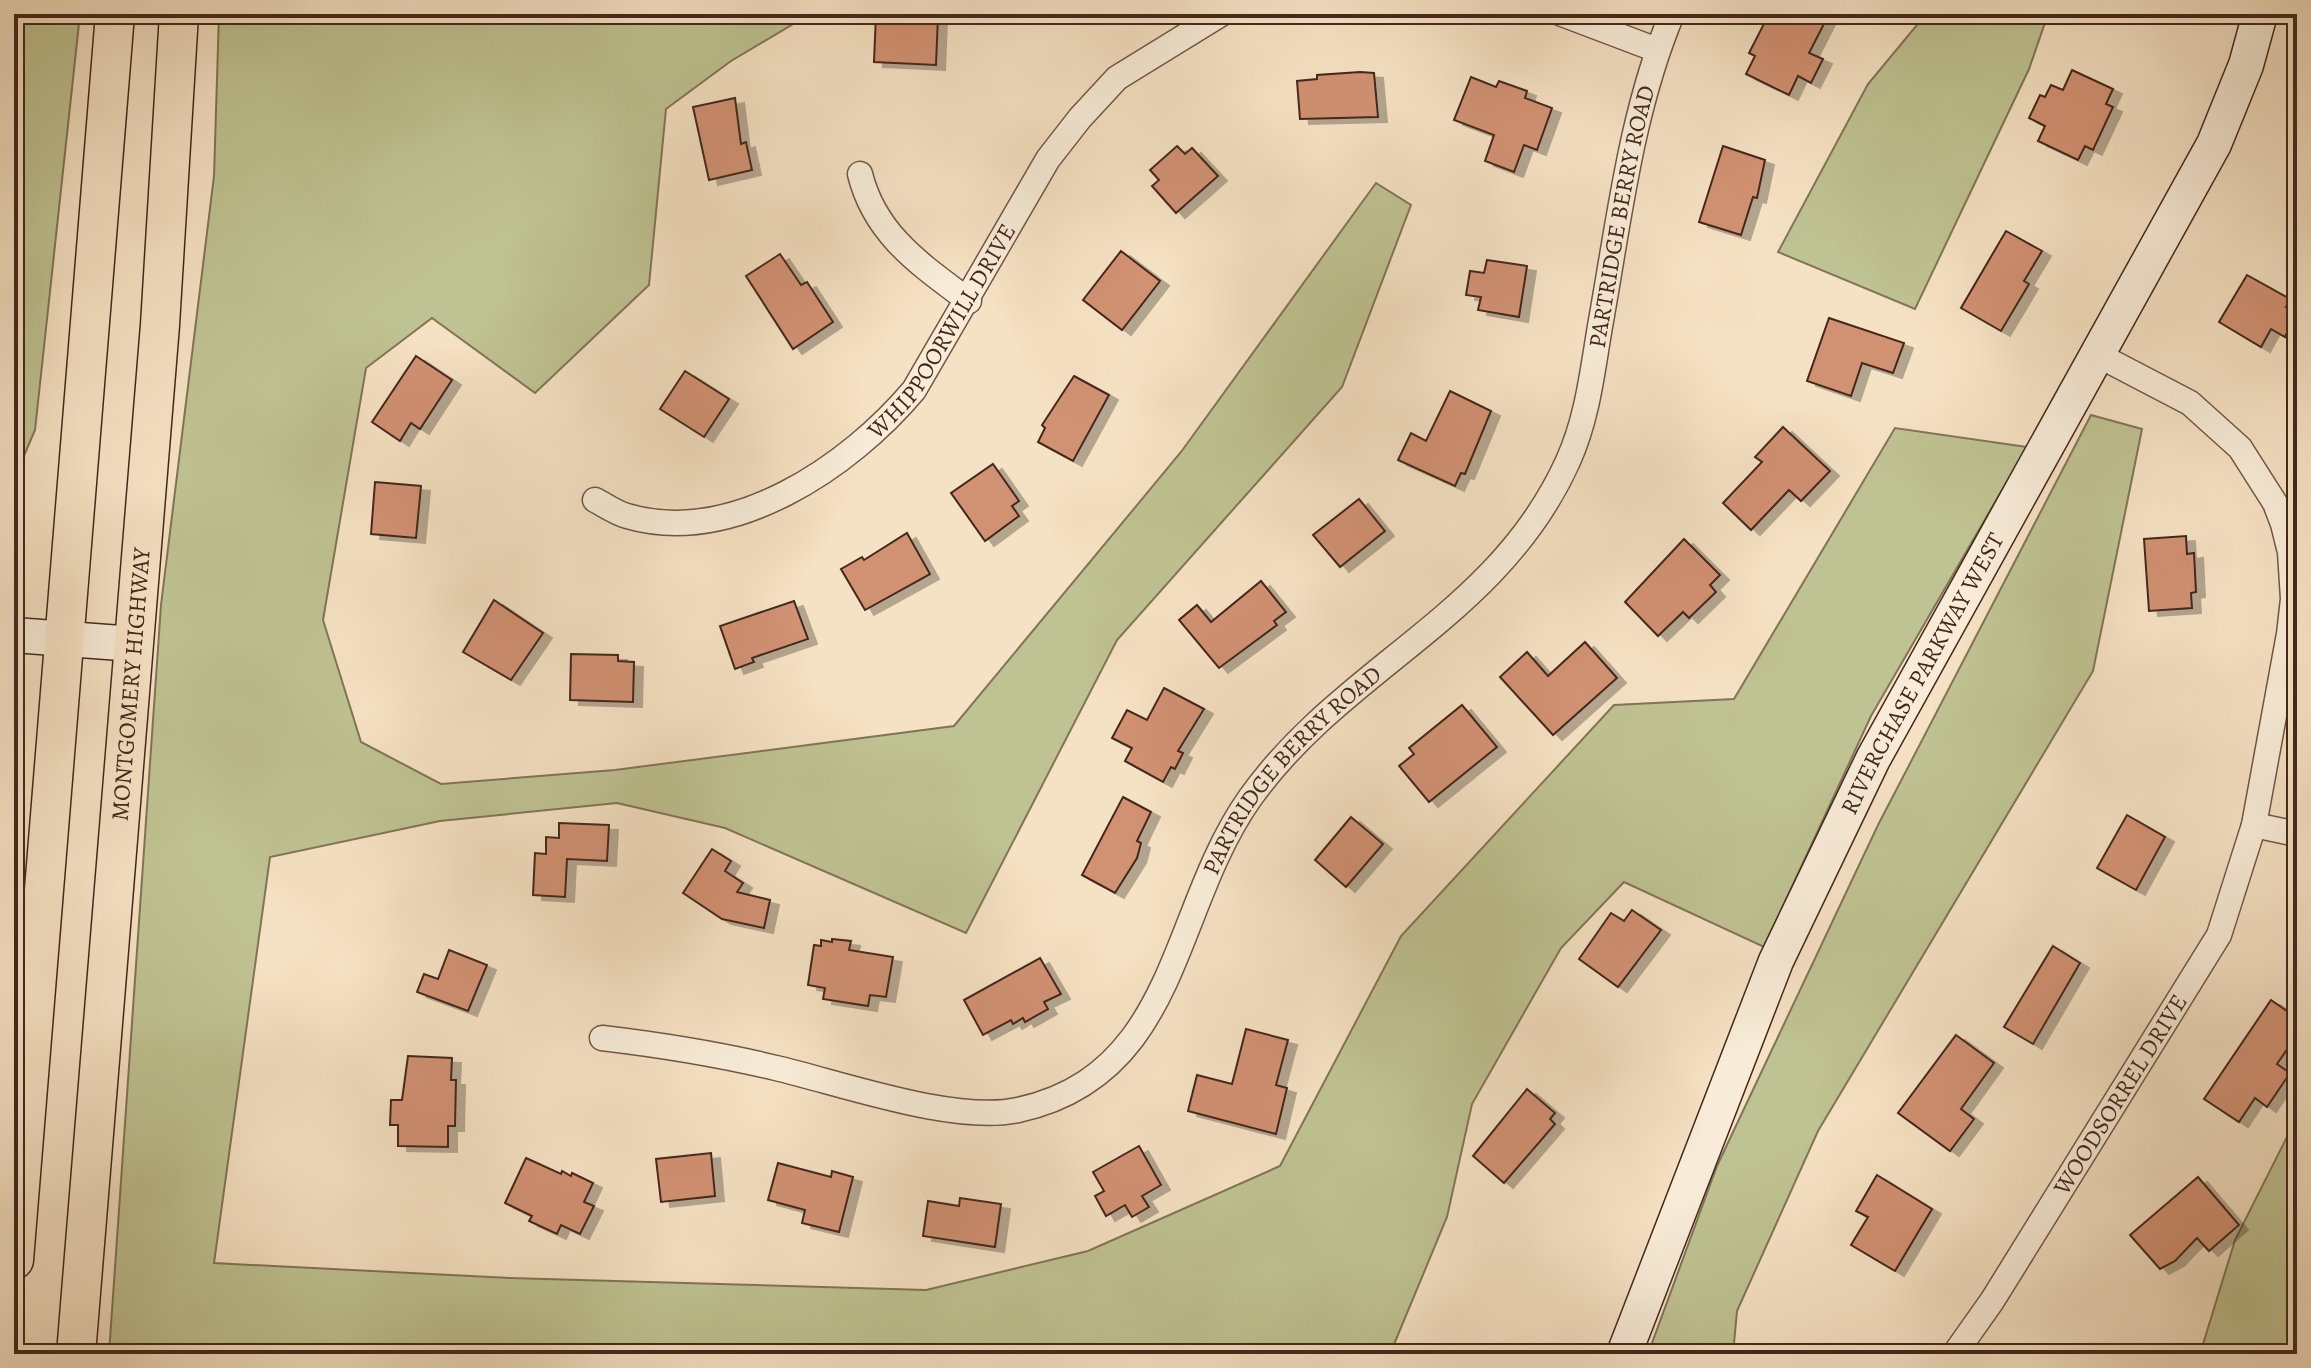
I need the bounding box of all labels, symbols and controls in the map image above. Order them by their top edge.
street label: PARTRIDGE BERRY ROAD [1581,82,1662,350]
street label: WHIPPOORWILL DRIVE [860,218,1023,447]
street label: RIVERCHASE PARKWAY WEST [1833,527,2011,820]
street label: MONTGOMERY HIGHWAY [104,545,158,822]
street label: PARTRIDGE BERRY ROAD [1195,658,1388,880]
street label: WOODSORREL DRIVE [2045,988,2195,1202]

